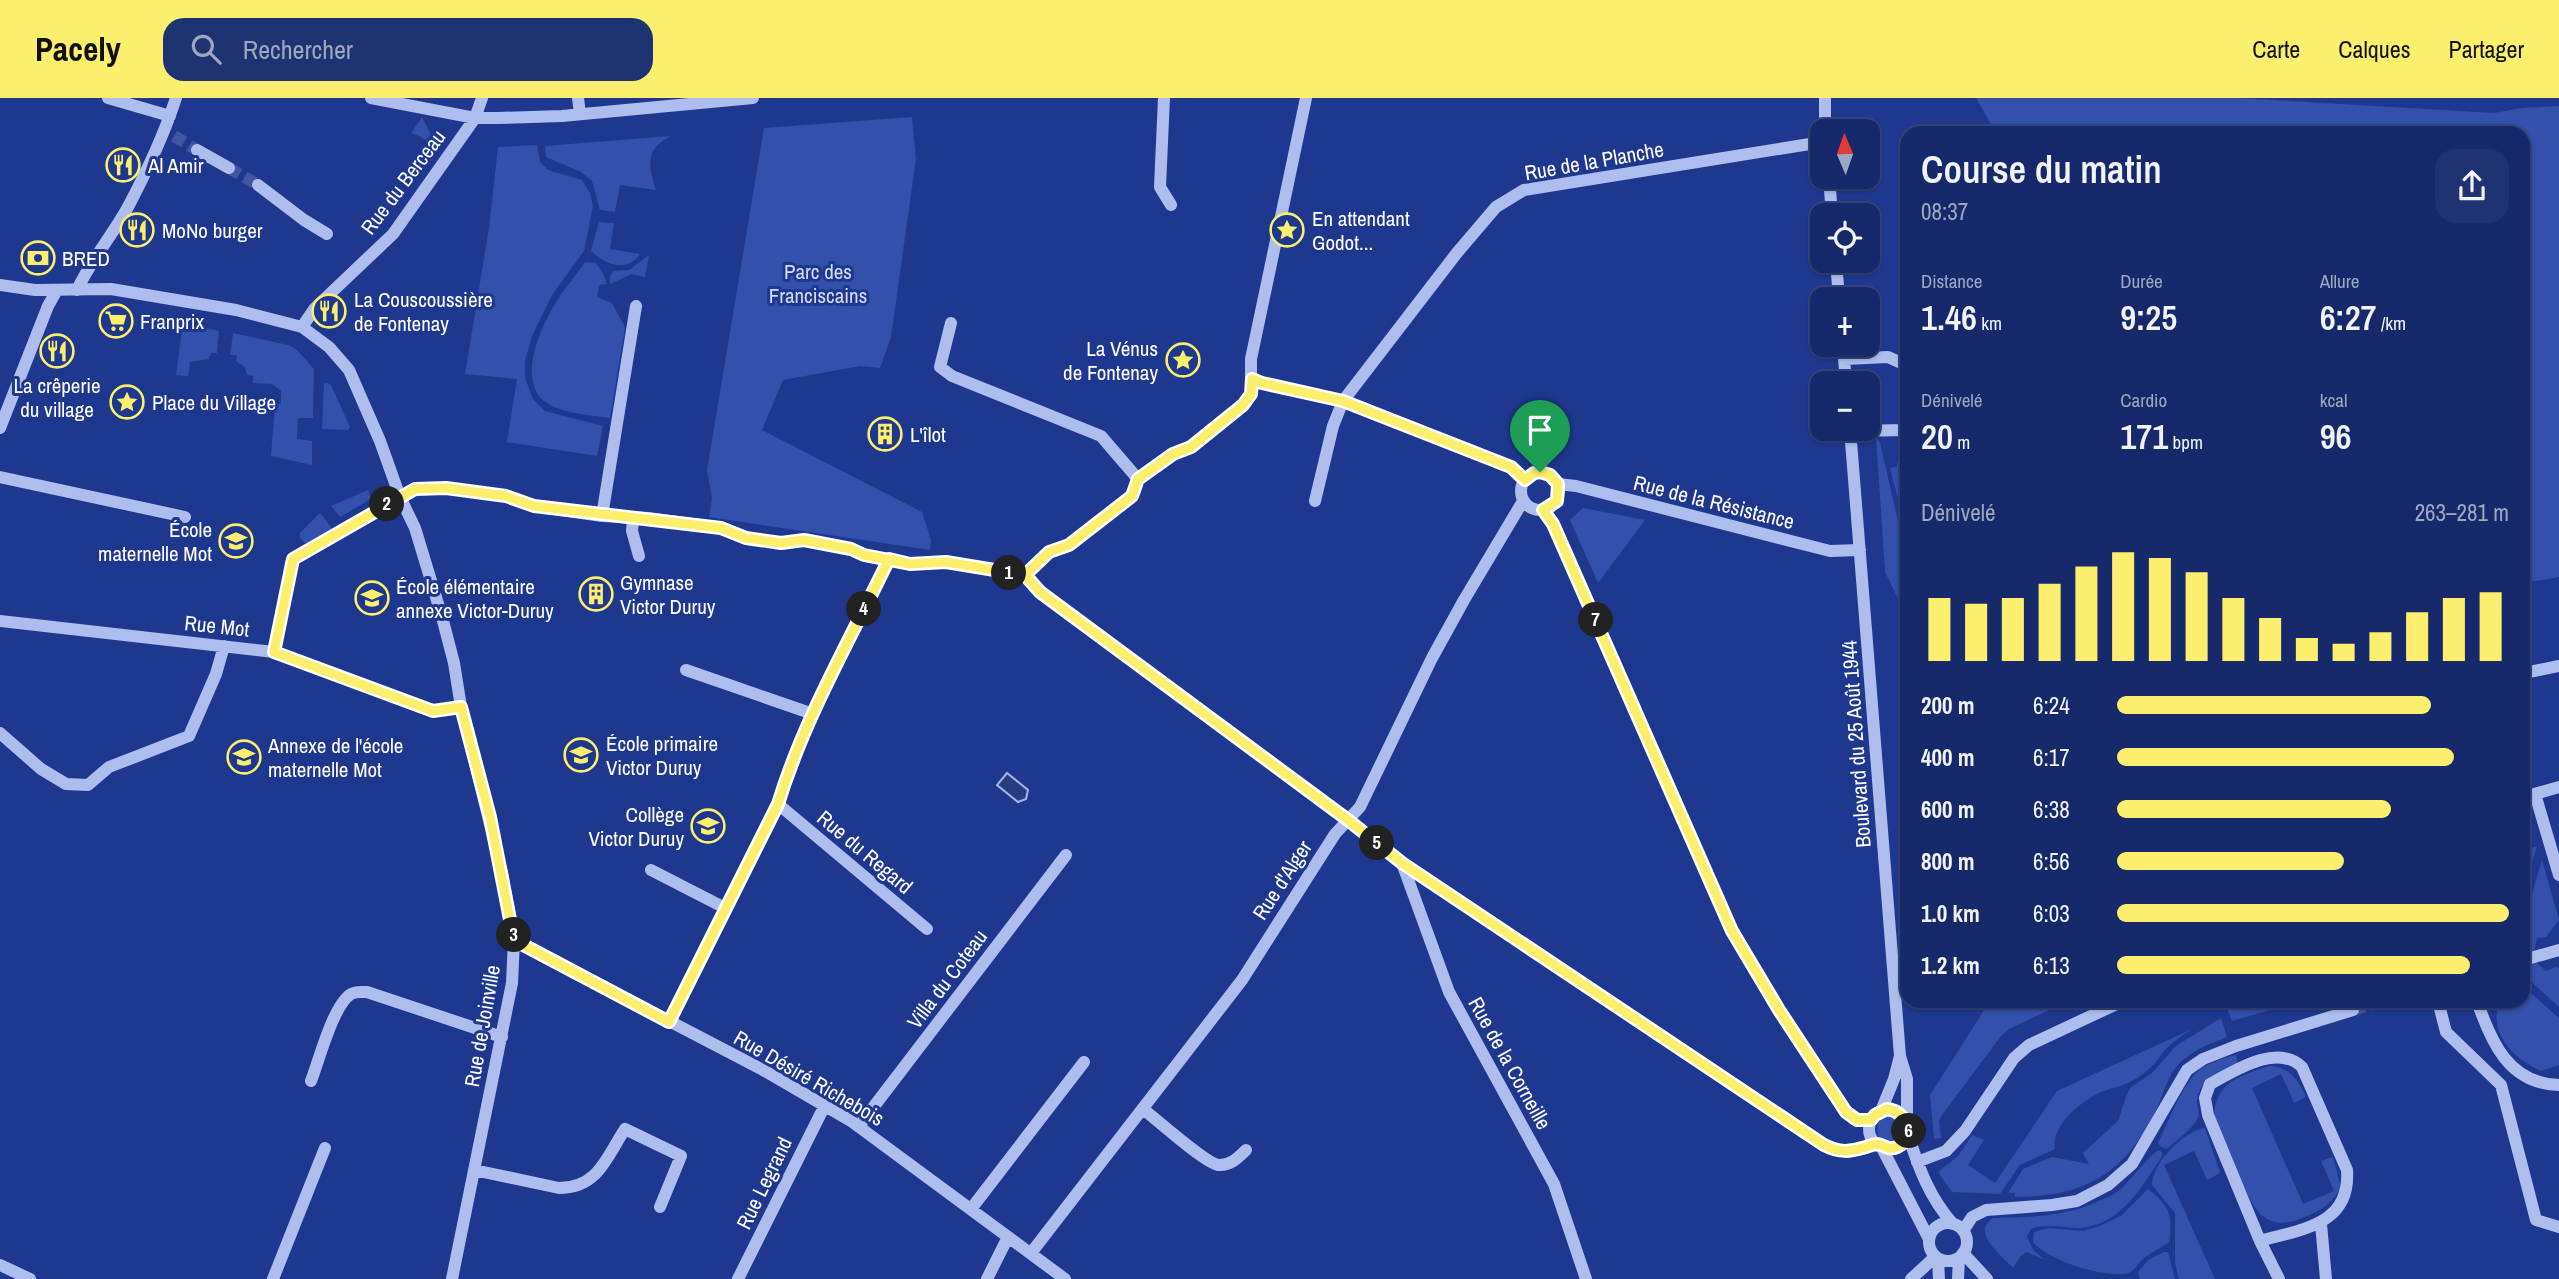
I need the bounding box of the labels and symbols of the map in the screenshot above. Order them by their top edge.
north arrow [1810,119,1880,189]
street label: Rue du Berceau [354,124,452,240]
street label: Rue de la Planche [1522,135,1666,187]
restaurant icon: Al Amir [104,146,142,184]
place label: Al Amir [147,151,204,180]
place label: En attendant Godot... [1312,204,1410,257]
restaurant icon: MoNo burger [118,211,156,249]
place icon: En attendant Godot... [1268,211,1306,249]
place label: MoNo burger [162,216,263,245]
bank icon: BRED [19,239,57,277]
place label: BRED [62,244,110,273]
park label: Parc des Franciscains [769,257,867,310]
place label: La Couscoussière de Fontenay [354,285,493,338]
restaurant icon: La Couscoussière de Fontenay [310,292,348,330]
supermarket icon: Franprix [97,302,135,340]
place label: Franprix [140,307,205,336]
restaurant icon: La crêperie du village [38,332,76,370]
place label: La Vénus de Fontenay [1063,334,1158,387]
place icon: La Vénus de Fontenay [1164,341,1202,379]
place label: La crêperie du village [13,371,101,424]
place icon: Place du Village [108,383,146,421]
place label: Place du Village [152,388,276,417]
pin [1510,400,1570,472]
building icon: L'îlot [866,415,904,453]
place label: L'îlot [910,420,946,449]
street label: Rue de la Résistance [1631,468,1797,536]
pin: 2 [370,486,404,522]
place label: École maternelle Mot [98,515,212,568]
school or university icon: École maternelle Mot [217,522,255,560]
pin: 1 [992,556,1026,590]
place label: Gymnase Victor Duruy [620,568,716,621]
place label: École élémentaire annexe Victor-Duruy [396,572,554,625]
building icon: Gymnase Victor Duruy [577,575,615,613]
school or university icon: École élémentaire annexe Victor-Duruy [353,579,391,617]
pin: 4 [846,592,882,626]
pin: 7 [1578,602,1614,638]
street label: Rue Mot [183,608,251,644]
street label: Boulevard du 25 Août 1944 [1834,639,1878,849]
place label: École primaire Victor Duruy [606,729,718,782]
place label: Annexe de l'école maternelle Mot [267,731,403,784]
school or university icon: École primaire Victor Duruy [562,736,600,774]
school or university icon: Annexe de l'école maternelle Mot [225,738,263,776]
place label: Collège Victor Duruy [589,800,684,853]
street label: Rue du Regard [811,803,919,901]
school or university icon: Collège Victor Duruy [689,807,727,845]
pin: 5 [1360,826,1394,860]
street label: Rue d'Alger [1245,834,1319,925]
pin: 3 [496,918,532,952]
street label: Villa du Coteau [900,923,994,1035]
street label: Rue de Joinville [457,963,507,1089]
street label: Rue de la Corneille [1462,992,1558,1134]
street label: Rue Désiré Richebois [728,1023,890,1133]
pin: 6 [1892,1114,1926,1148]
street label: Rue Legrand [729,1132,799,1234]

